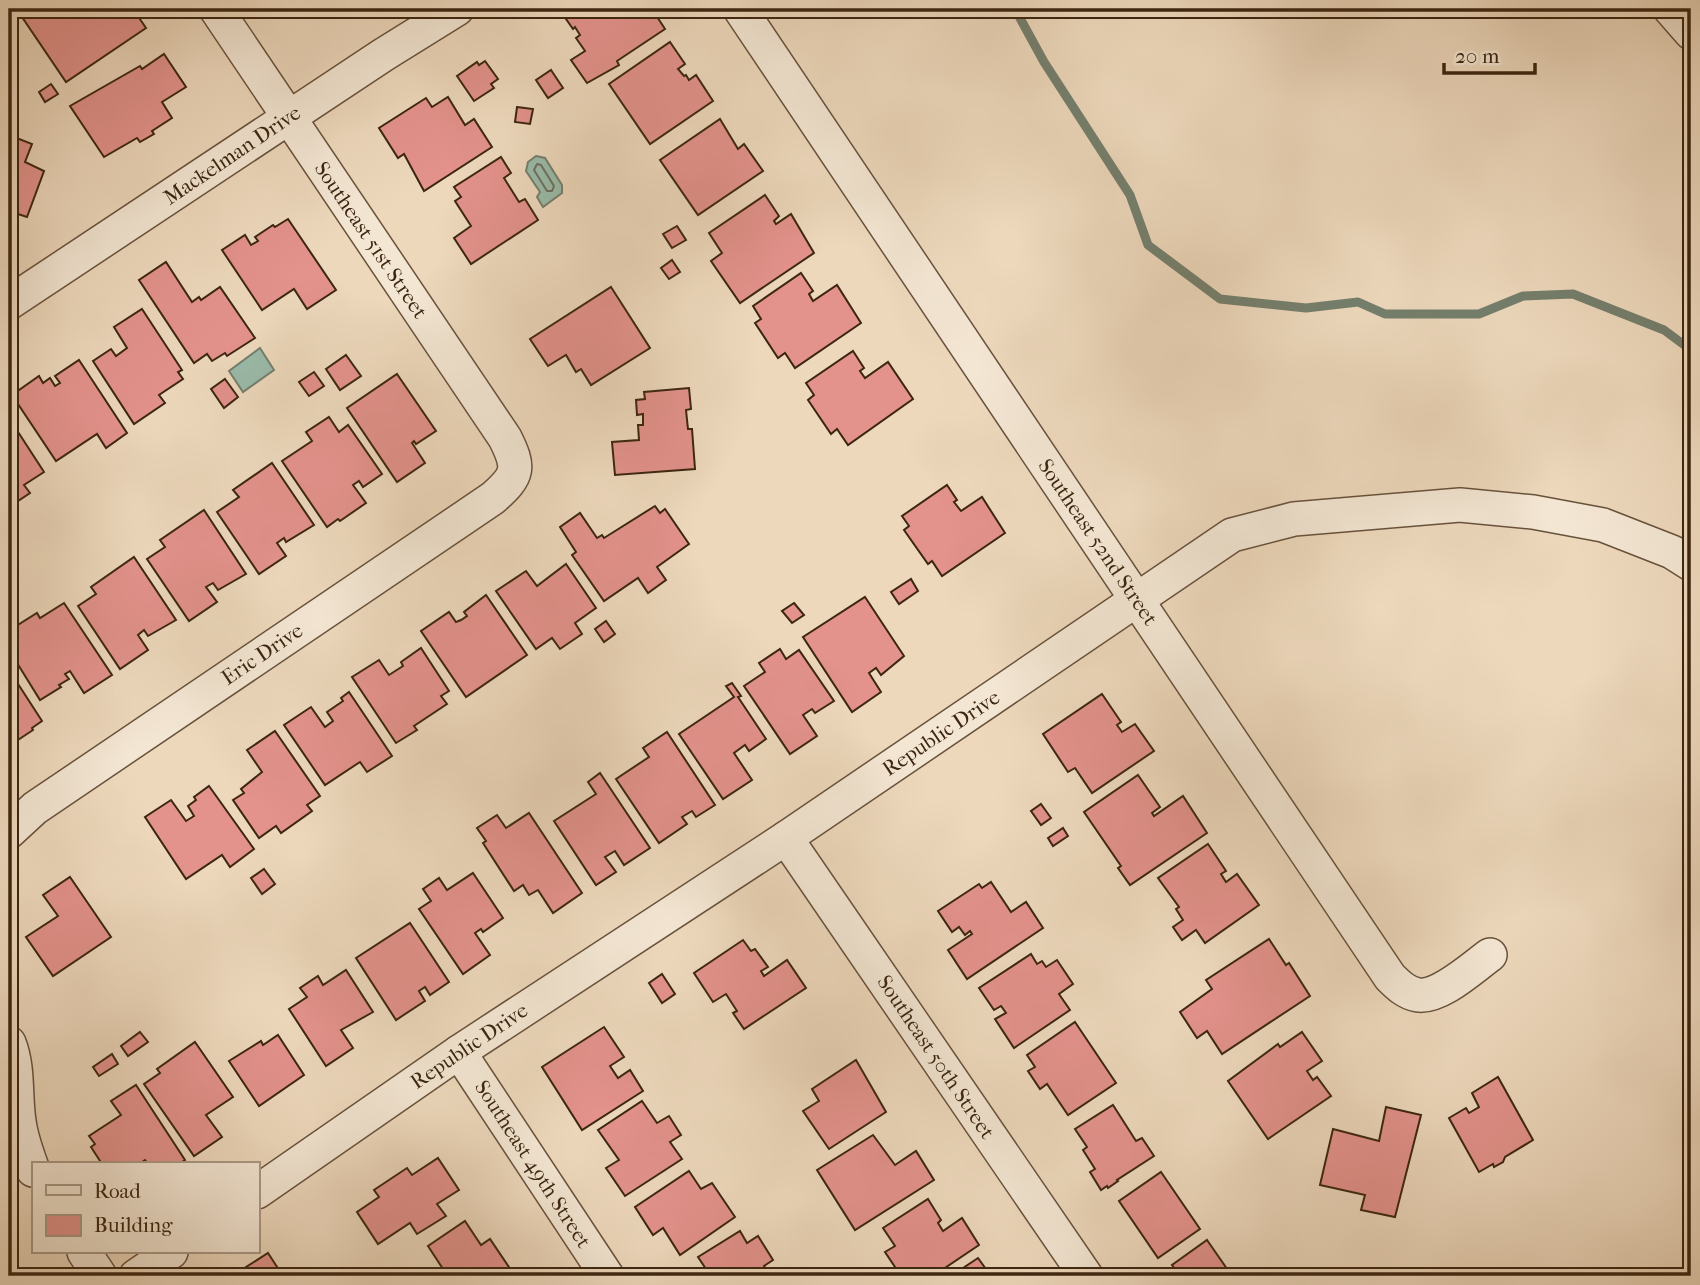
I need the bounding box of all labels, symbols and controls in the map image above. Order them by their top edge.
scale bar [1444,32,1536,76]
text: 20 m [1455,44,1500,68]
street label: Mackelman Drive [159,100,305,210]
street label: Southeast 51st Street [310,157,433,323]
street label: Southeast 52nd Street [1033,454,1163,630]
street label: Eric Drive [217,618,307,690]
street label: Republic Drive [878,685,1004,781]
street label: Southeast 50th Street [872,971,1000,1144]
street label: Republic Drive [406,998,532,1094]
street label: Southeast 49th Street [470,1076,596,1253]
legend [32,1162,259,1254]
text: Road [94,1179,141,1203]
text: Building [94,1213,173,1237]

